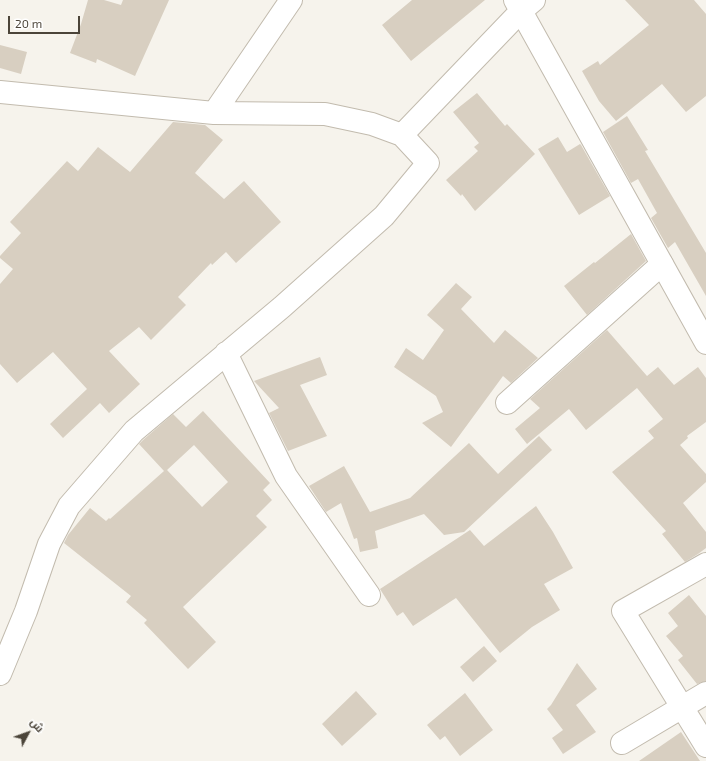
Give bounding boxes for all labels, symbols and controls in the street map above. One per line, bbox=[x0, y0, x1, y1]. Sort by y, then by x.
scale bar bbox=[10, 8, 82, 34]
text: 20 m bbox=[15, 16, 42, 30]
north arrow bbox=[8, 713, 48, 753]
text: ش bbox=[28, 715, 47, 734]

